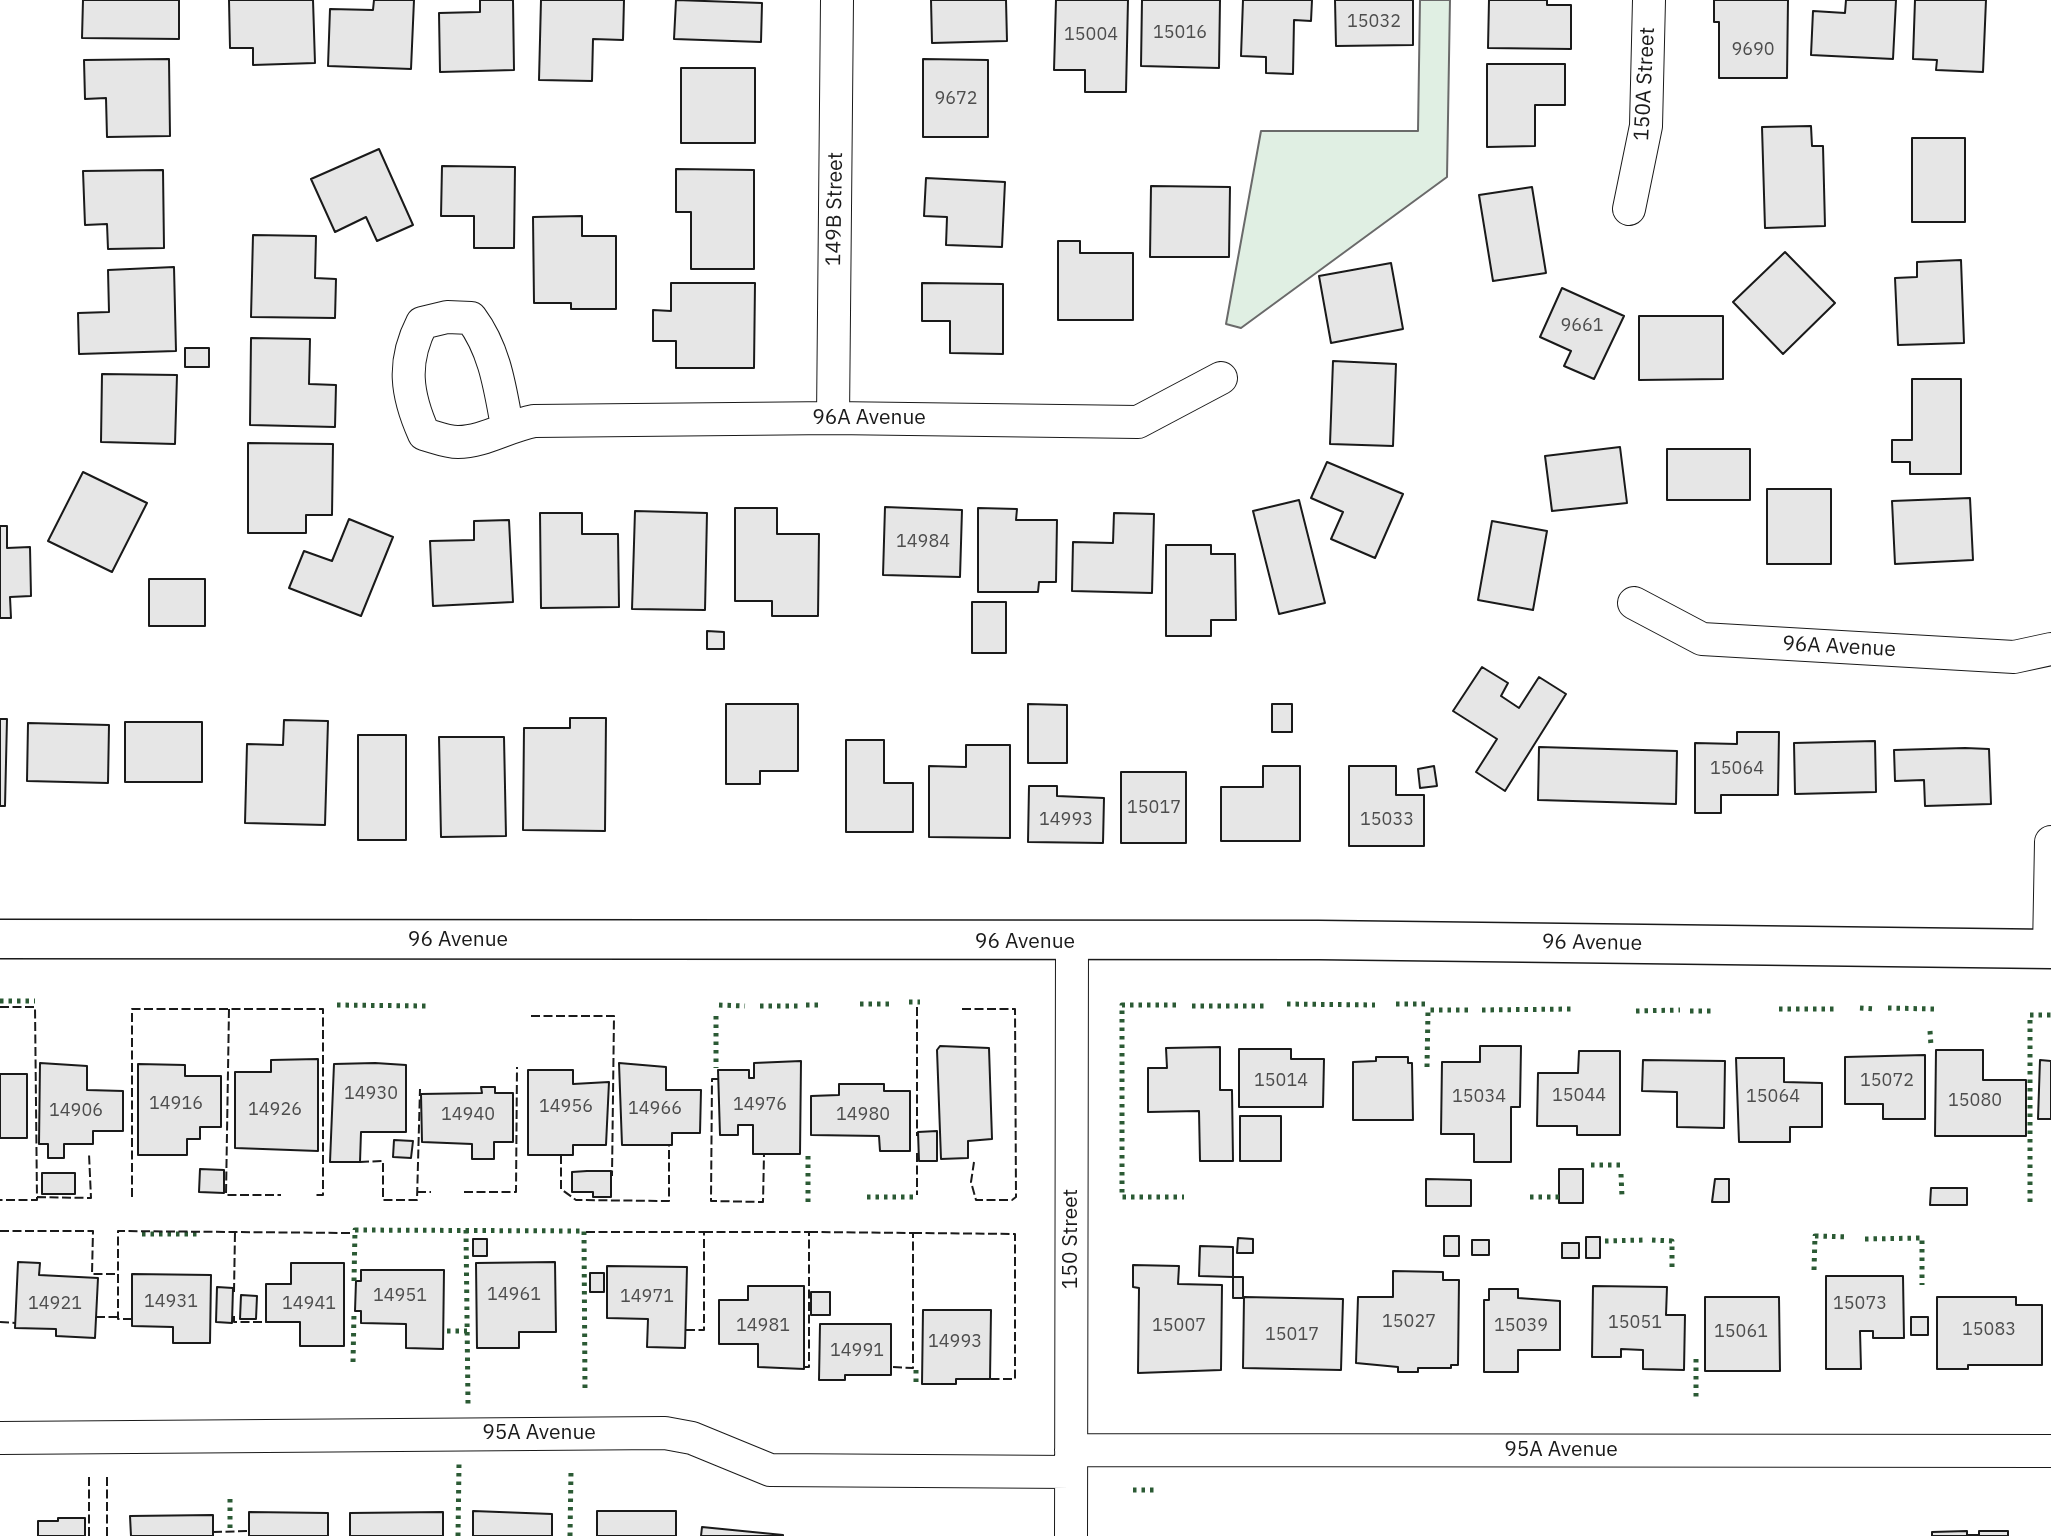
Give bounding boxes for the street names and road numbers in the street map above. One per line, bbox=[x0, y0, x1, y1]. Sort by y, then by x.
street label: 150A Street bbox=[1629, 27, 1661, 141]
street label: 149B Street bbox=[821, 152, 849, 266]
street label: 96A Avenue bbox=[812, 405, 926, 431]
street label: 96A Avenue bbox=[1782, 631, 1896, 663]
street label: 96 Avenue bbox=[408, 927, 508, 953]
street label: 96 Avenue bbox=[975, 929, 1075, 955]
street label: 96 Avenue bbox=[1542, 930, 1642, 956]
street label: 150 Street bbox=[1058, 1189, 1084, 1289]
street label: 95A Avenue bbox=[482, 1420, 596, 1446]
street label: 95A Avenue bbox=[1504, 1437, 1618, 1463]

